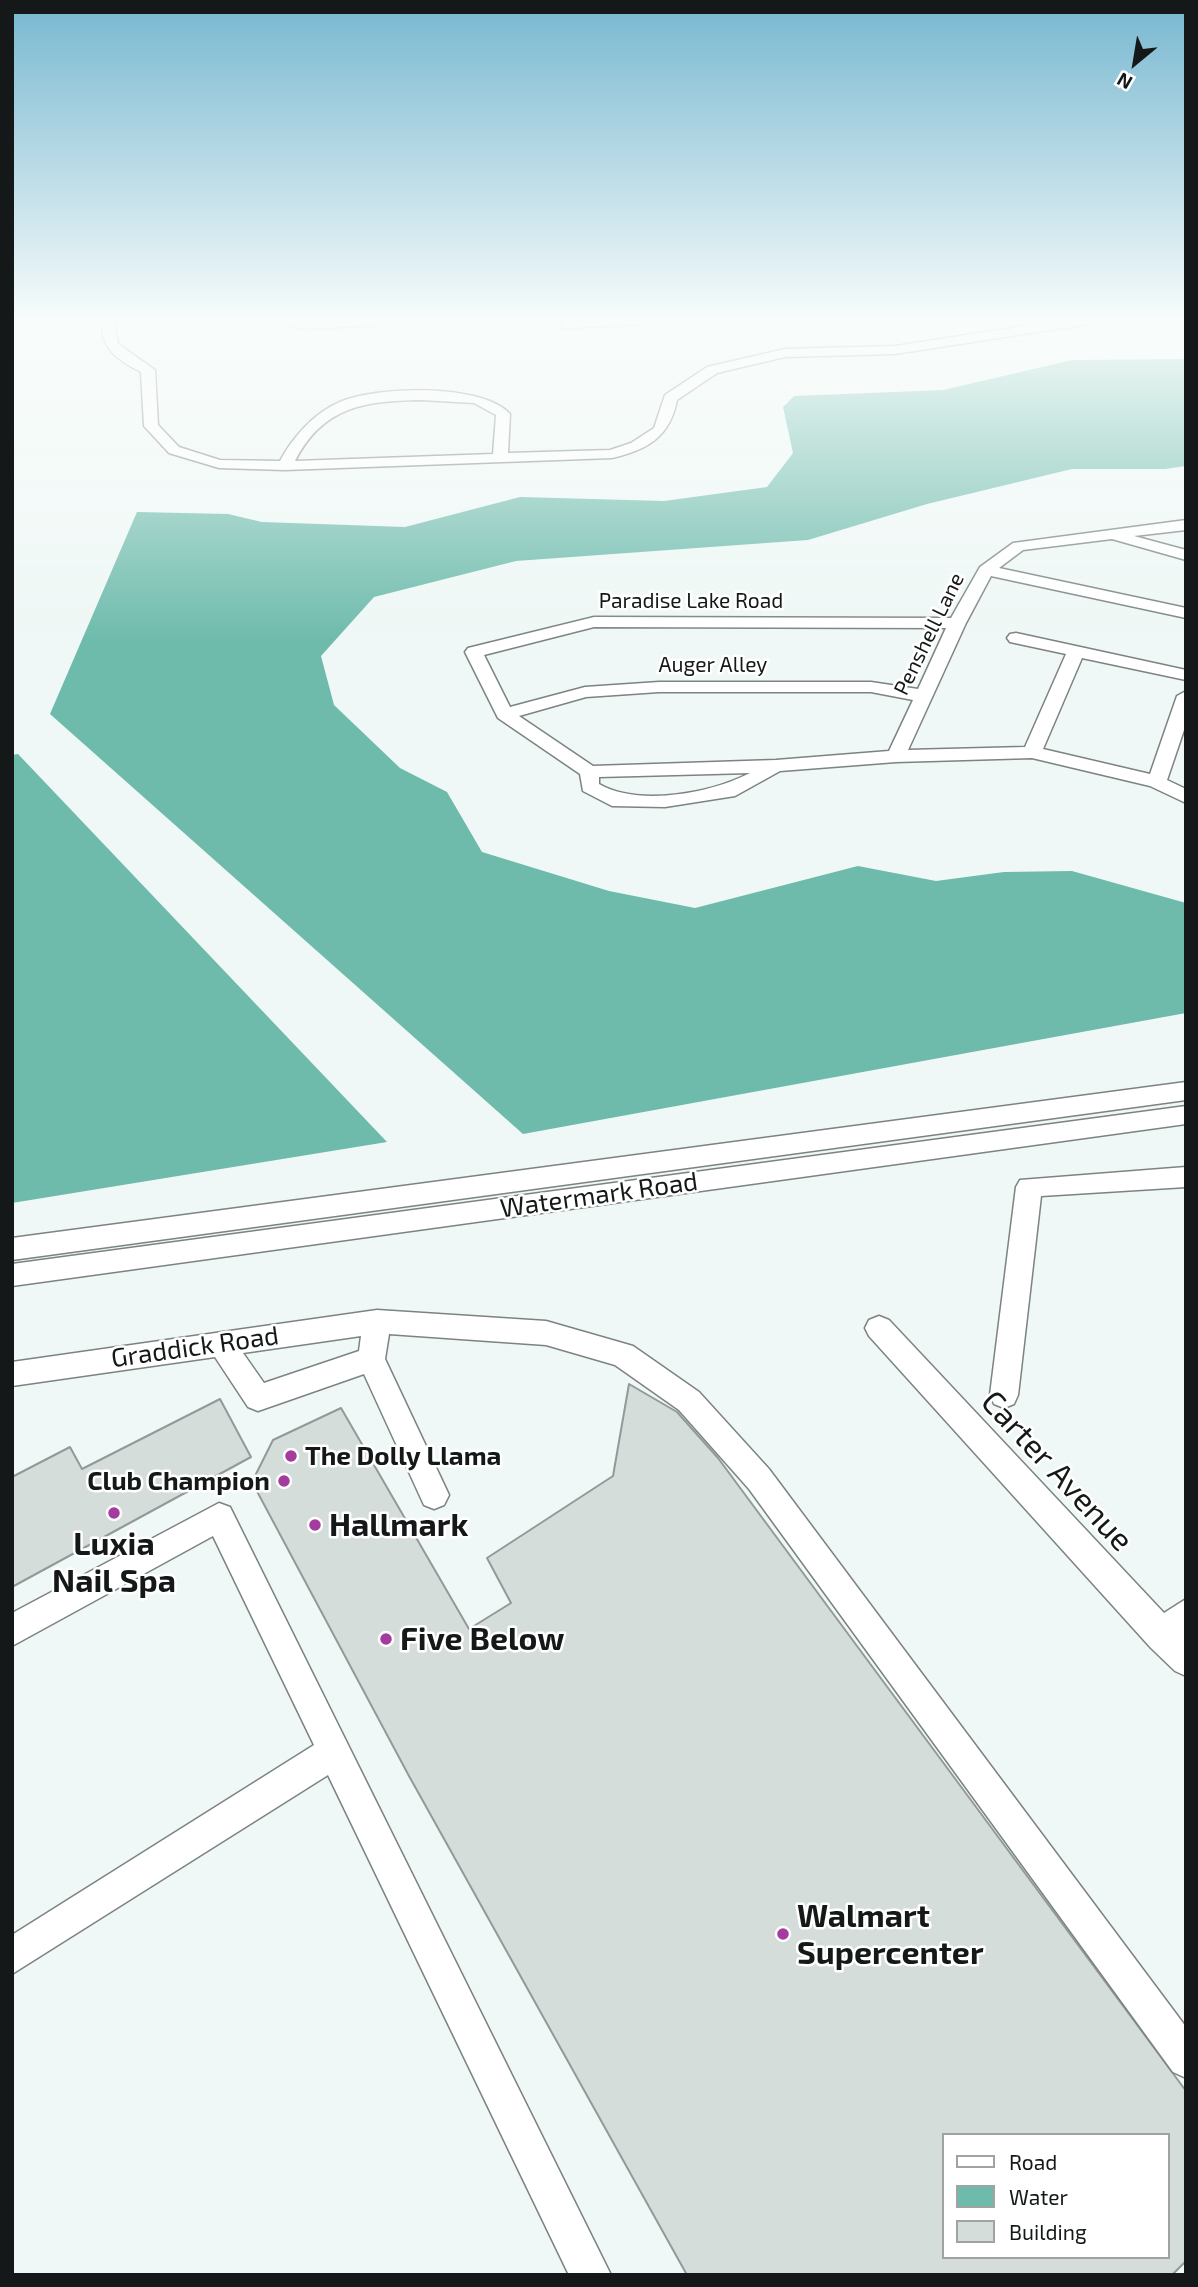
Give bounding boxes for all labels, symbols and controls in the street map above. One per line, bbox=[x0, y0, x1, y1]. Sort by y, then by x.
north arrow bbox=[1100, 28, 1170, 98]
text: N bbox=[1113, 68, 1136, 95]
street label: Penshell Lane bbox=[889, 569, 969, 699]
street label: Paradise Lake Road bbox=[599, 588, 783, 614]
street label: Auger Alley bbox=[659, 652, 767, 678]
street label: Watermark Road bbox=[498, 1166, 700, 1224]
street label: Graddick Road bbox=[109, 1320, 281, 1374]
street label: Carter Avenue bbox=[973, 1383, 1141, 1559]
place label: The Dolly Llama bbox=[305, 1440, 501, 1472]
marker: The Dolly Llama bbox=[283, 1448, 299, 1464]
place label: Club Champion bbox=[87, 1465, 270, 1497]
marker: Club Champion bbox=[276, 1473, 292, 1489]
marker: Luxia Nail Spa bbox=[106, 1505, 122, 1521]
place label: Hallmark bbox=[329, 1506, 468, 1544]
marker: Hallmark bbox=[307, 1517, 323, 1533]
place label: Luxia Nail Spa bbox=[52, 1525, 176, 1600]
place label: Five Below bbox=[400, 1620, 564, 1658]
marker: Five Below bbox=[378, 1631, 394, 1647]
place label: Walmart Supercenter bbox=[797, 1897, 984, 1972]
marker: Walmart Supercenter bbox=[775, 1926, 791, 1942]
legend bbox=[942, 2133, 1170, 2259]
text: Road bbox=[1009, 2149, 1057, 2174]
text: Water bbox=[1009, 2184, 1068, 2209]
text: Building bbox=[1009, 2219, 1087, 2244]

